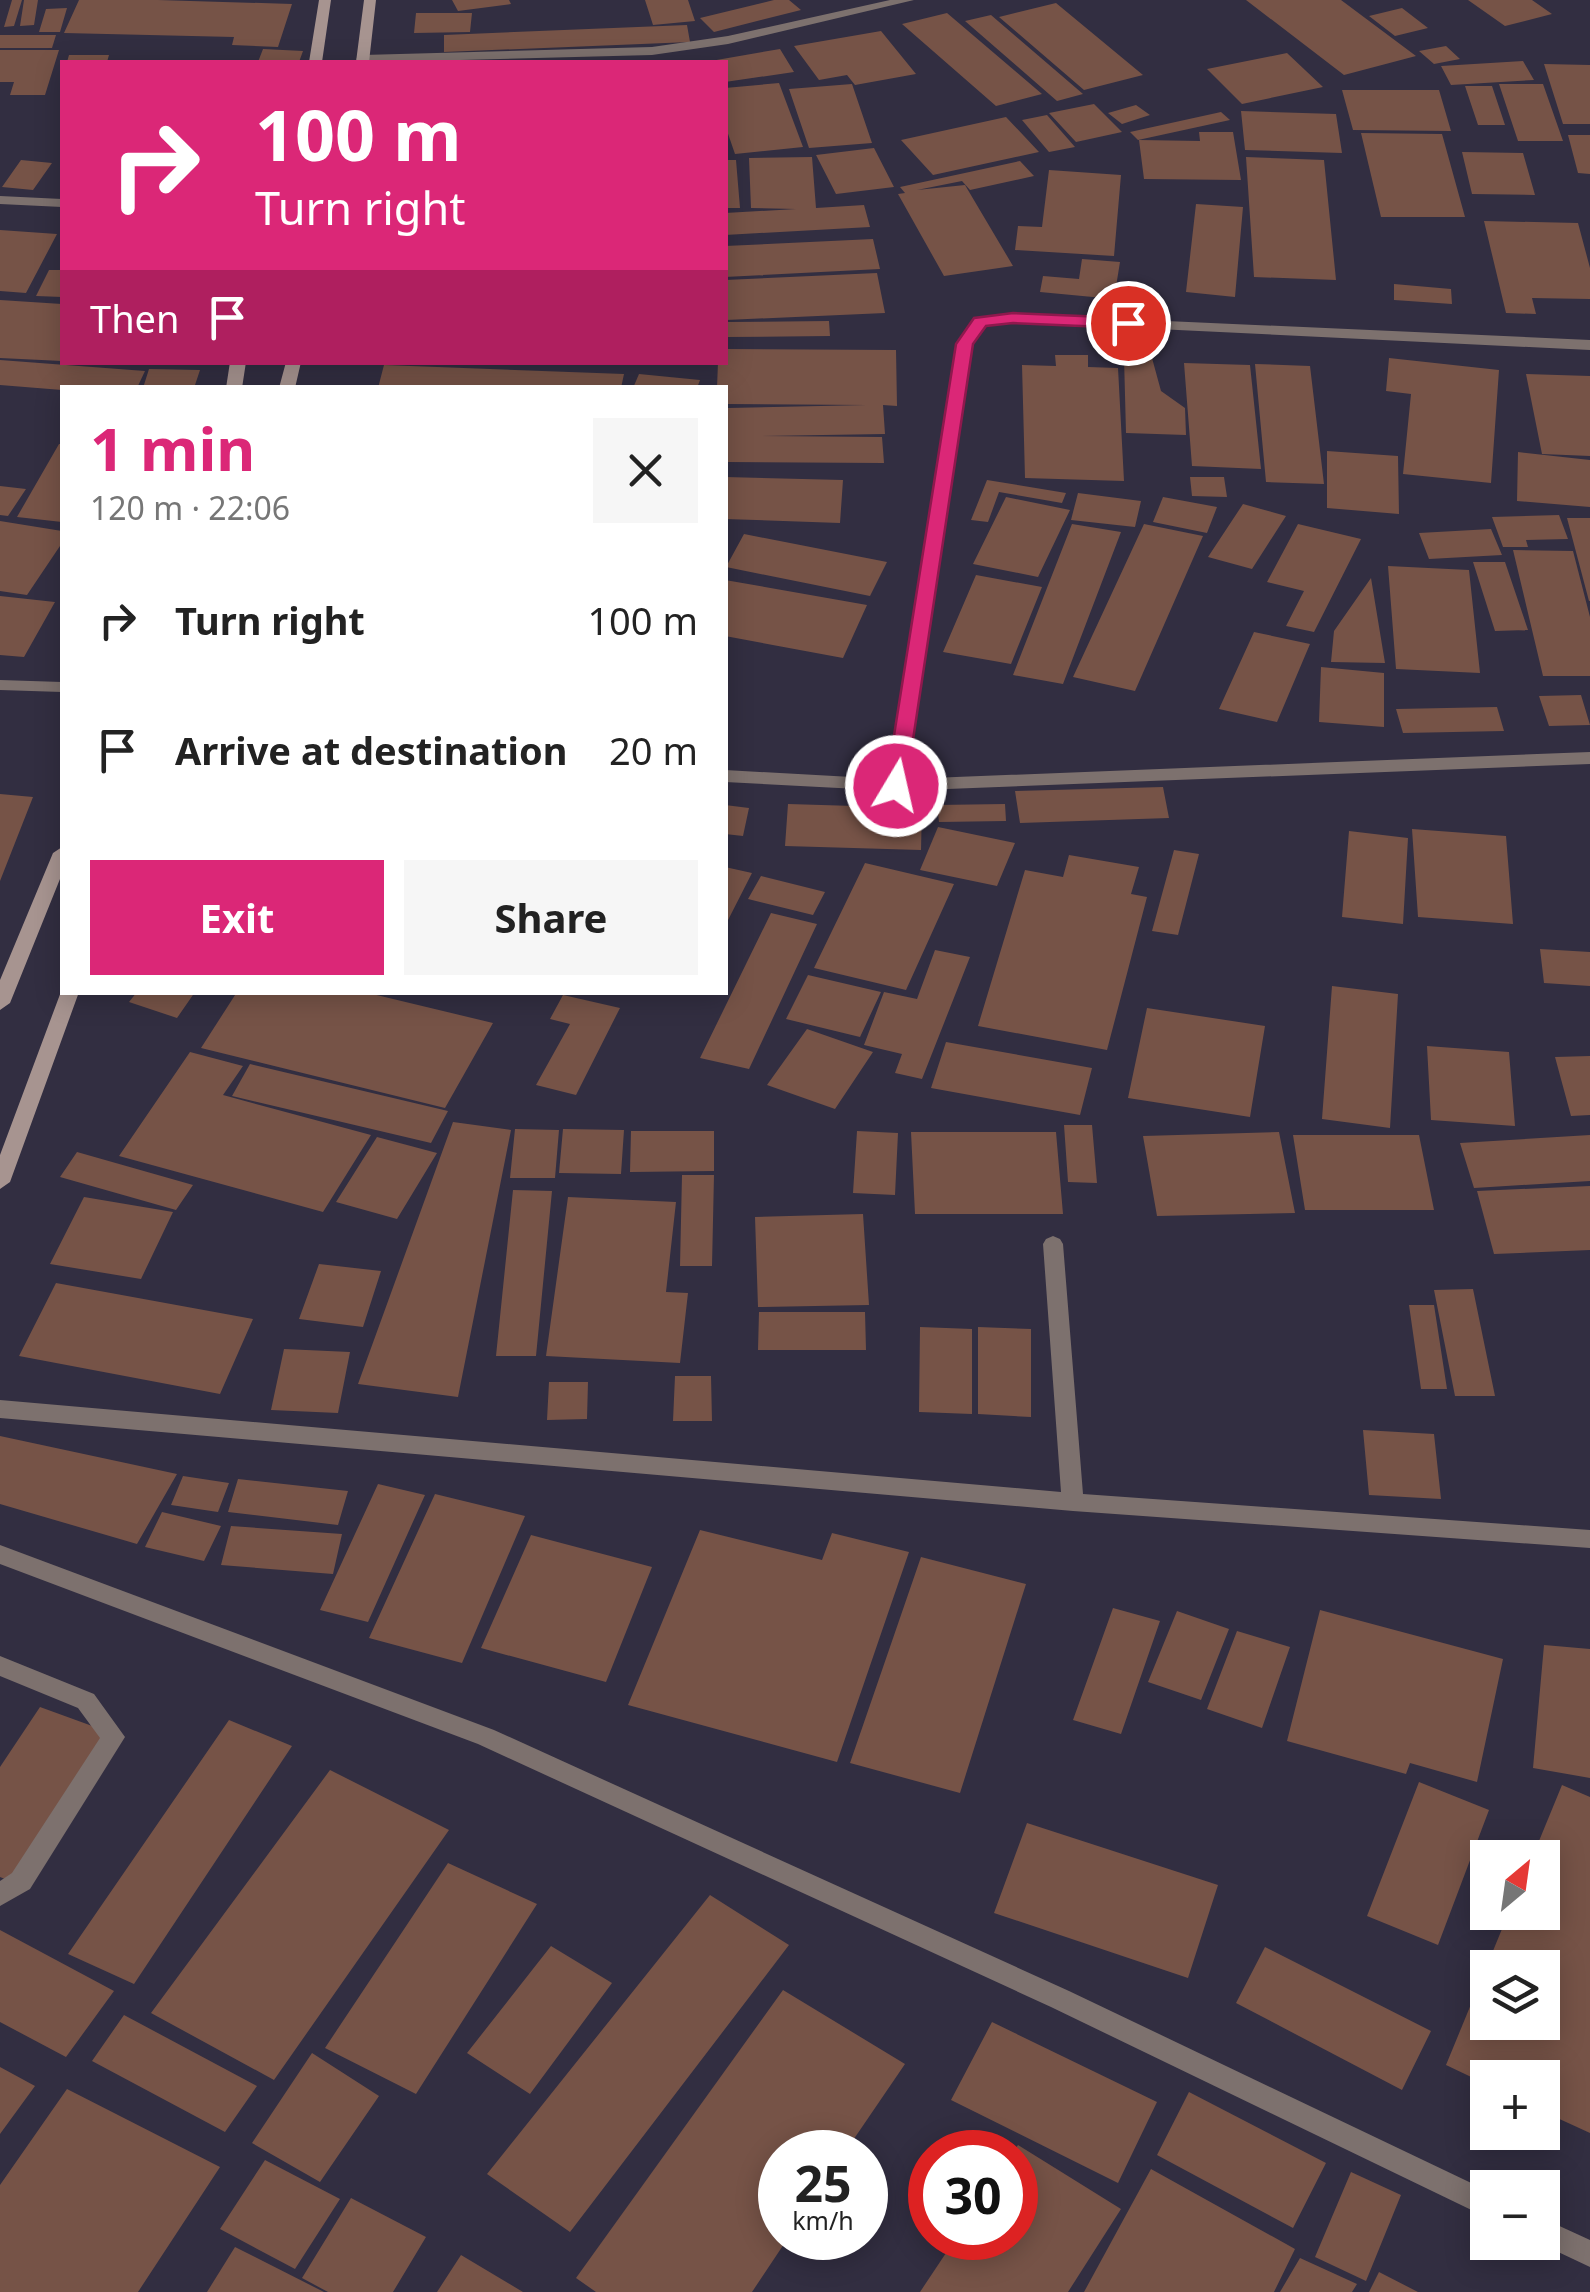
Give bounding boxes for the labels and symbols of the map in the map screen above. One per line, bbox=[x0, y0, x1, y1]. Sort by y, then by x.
pin bbox=[1086, 281, 1171, 366]
position arrow bbox=[844, 734, 948, 838]
north arrow bbox=[1470, 1840, 1560, 1930]
speed limit sign: 30 bbox=[908, 2130, 1038, 2260]

